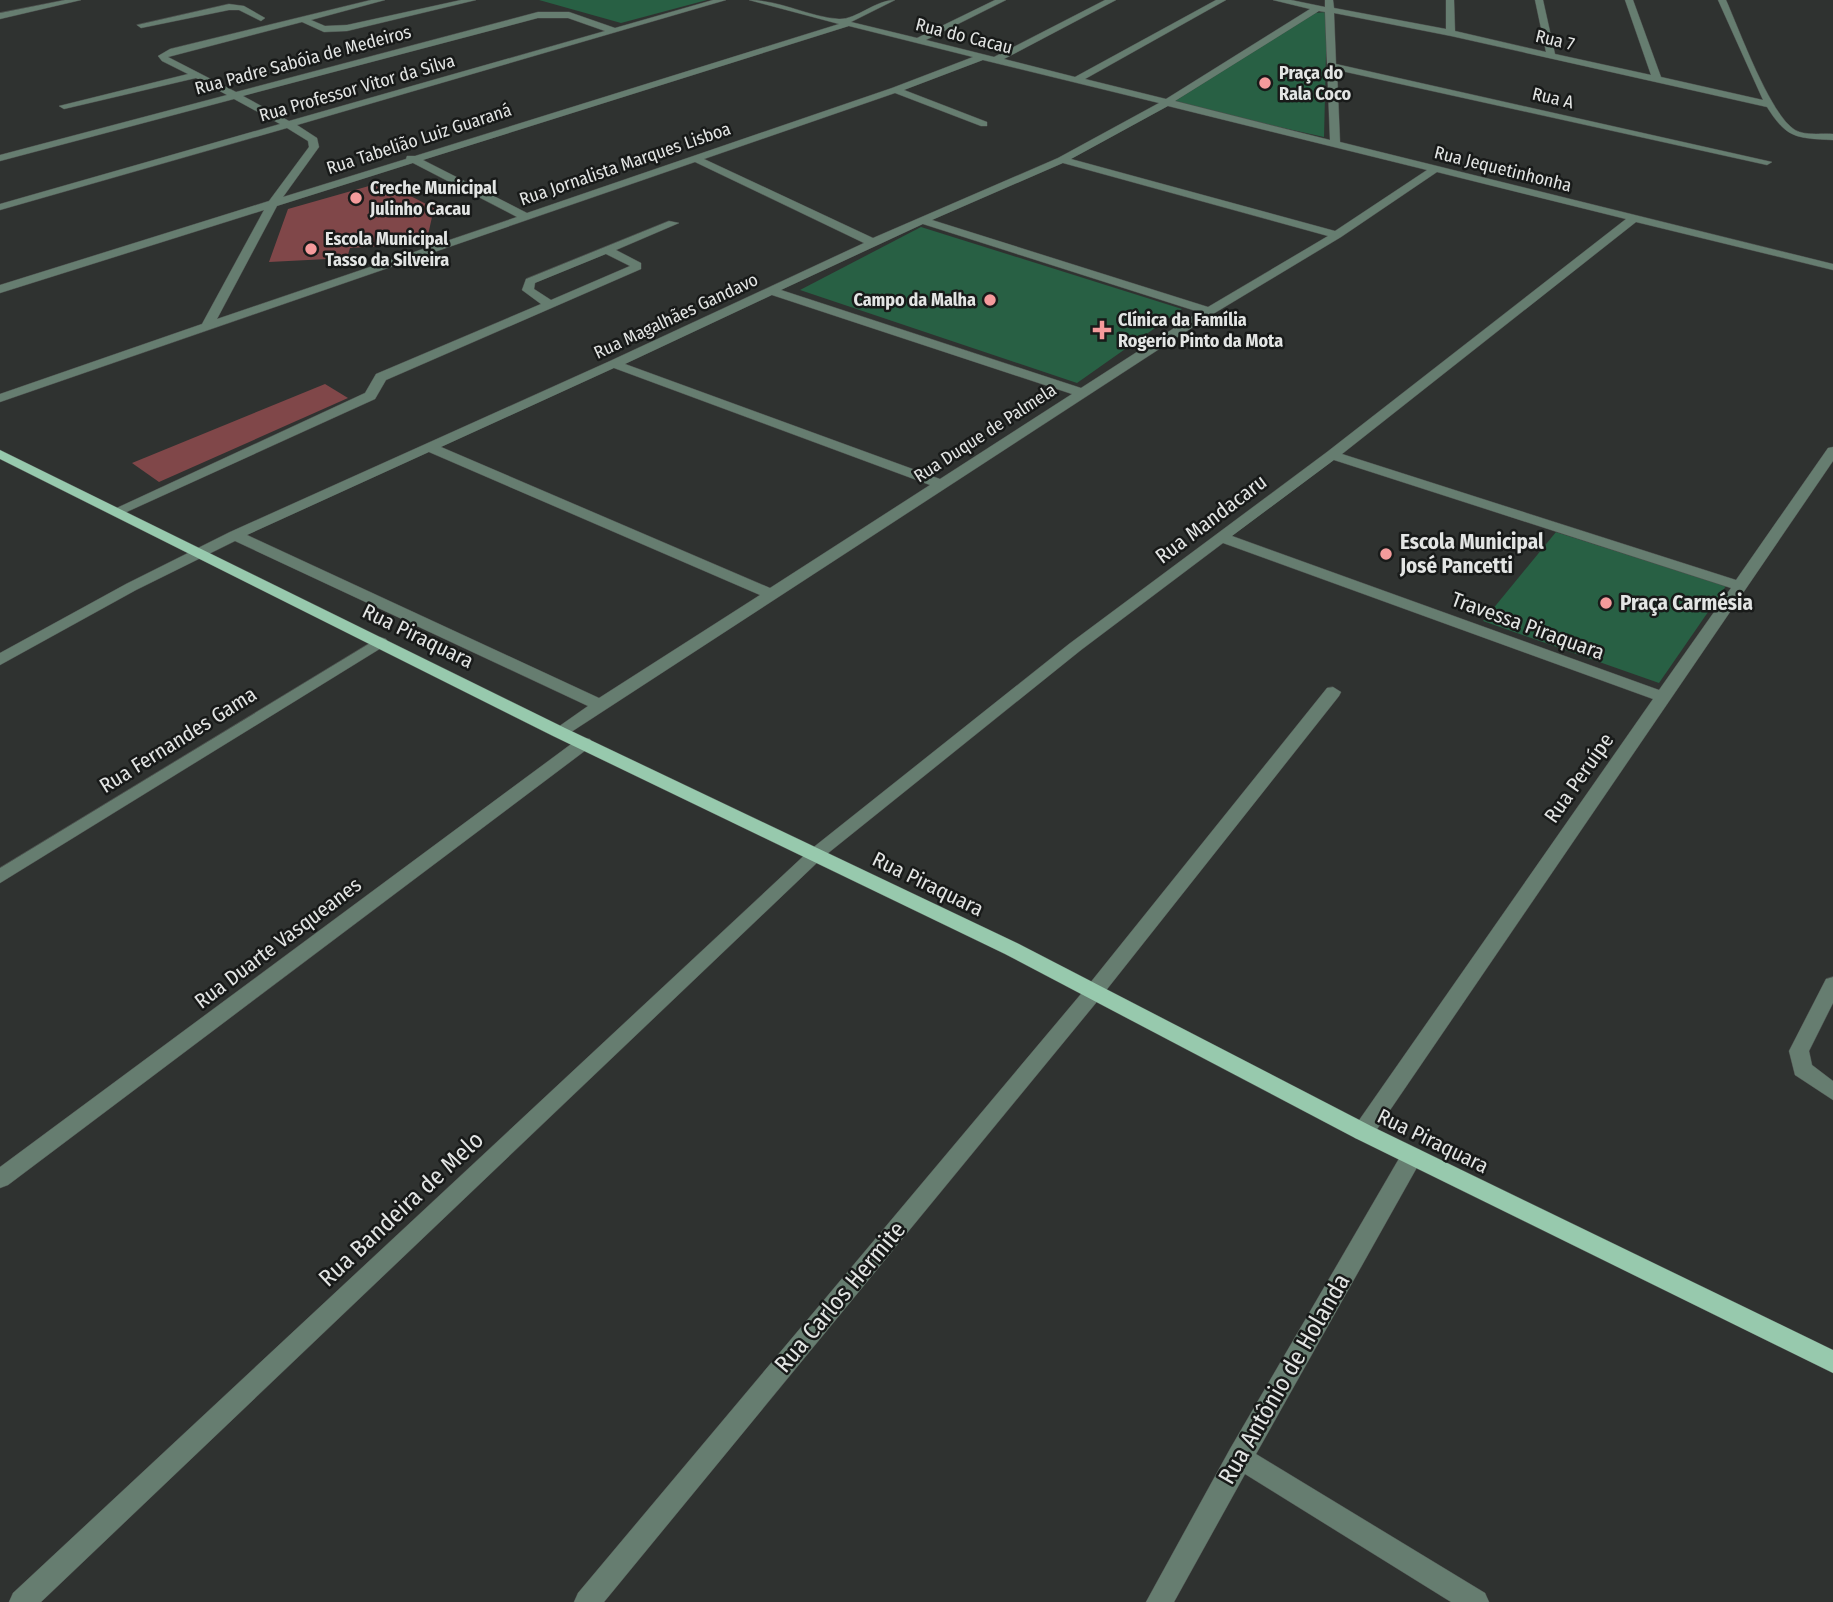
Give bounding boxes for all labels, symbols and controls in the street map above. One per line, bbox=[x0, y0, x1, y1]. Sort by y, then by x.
street label: Rua do Cacau bbox=[913, 13, 1015, 59]
street label: Rua Padre Sabóia de Medeiros bbox=[192, 20, 414, 99]
street label: Rua 7 bbox=[1533, 25, 1577, 55]
street label: Rua Professor Vitor da Silva bbox=[257, 49, 458, 126]
place label: Praça do Rala Coco bbox=[1279, 62, 1351, 105]
marker: Praça do Rala Coco bbox=[1257, 75, 1273, 91]
street label: Rua A bbox=[1530, 83, 1576, 114]
street label: Rua Tabelião Luiz Guaraná bbox=[324, 99, 514, 179]
street label: Rua Jornalista Marques Lisboa bbox=[516, 117, 734, 211]
street label: Rua Jequetinhonha bbox=[1432, 141, 1574, 197]
place label: Creche Municipal Julinho Cacau bbox=[369, 177, 497, 220]
marker: Creche Municipal Julinho Cacau bbox=[348, 190, 364, 206]
place label: Escola Municipal Tasso da Silveira bbox=[325, 228, 449, 271]
marker: Escola Municipal Tasso da Silveira bbox=[303, 241, 319, 257]
street label: Rua Magalhães Gandavo bbox=[590, 268, 762, 364]
place label: Campo da Malha bbox=[853, 289, 976, 311]
marker: Campo da Malha bbox=[982, 292, 998, 308]
place label: Clínica da Família Rogerio Pinto da Mota bbox=[1118, 309, 1283, 352]
marker: Clínica da Família Rogerio Pinto da Mota bbox=[1092, 320, 1112, 340]
street label: Rua Duque de Palmela bbox=[910, 379, 1060, 487]
street label: Rua Mandacaru bbox=[1150, 469, 1272, 569]
place label: Escola Municipal José Pancetti bbox=[1399, 529, 1544, 579]
marker: Escola Municipal José Pancetti bbox=[1378, 546, 1394, 562]
street label: Travessa Piraquara bbox=[1448, 586, 1608, 666]
place label: Praça Carmésia bbox=[1620, 590, 1753, 616]
marker: Praça Carmésia bbox=[1598, 595, 1614, 611]
street label: Rua Piraquara bbox=[358, 598, 478, 674]
street label: Rua Fernandes Gama bbox=[95, 681, 261, 799]
street label: Rua Peruípe bbox=[1539, 728, 1619, 828]
street label: Rua Piraquara bbox=[868, 846, 988, 922]
street label: Rua Duarte Vasqueanes bbox=[189, 872, 367, 1014]
street label: Rua Piraquara bbox=[1373, 1103, 1493, 1179]
street label: Rua Bandeira de Melo bbox=[313, 1126, 489, 1292]
street label: Rua Carlos Hermite bbox=[769, 1216, 911, 1378]
street label: Rua Antônio de Holanda bbox=[1212, 1269, 1356, 1489]

